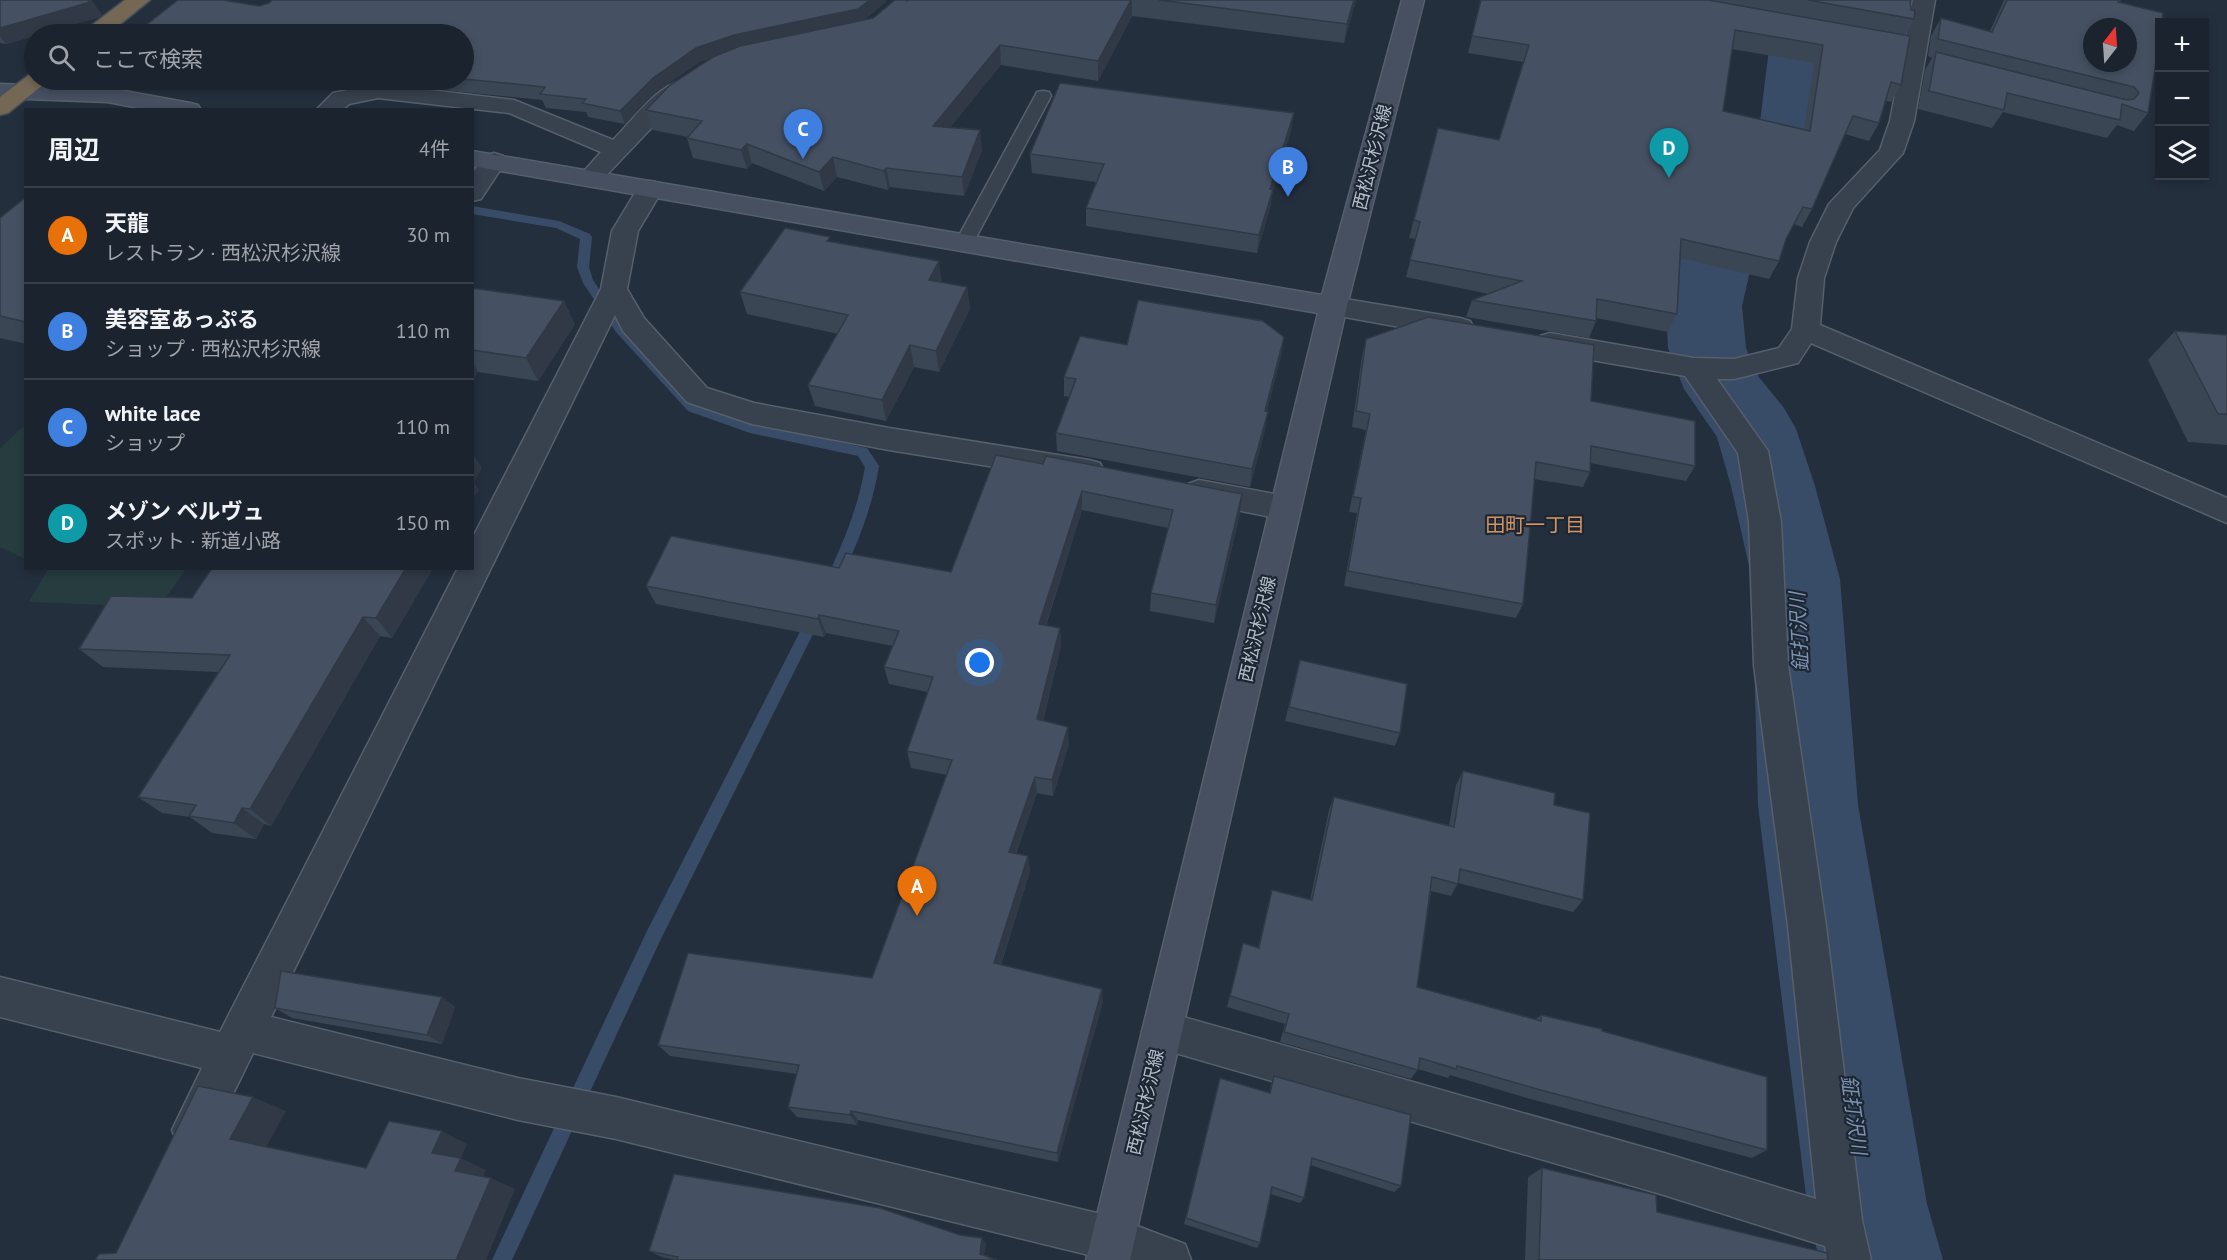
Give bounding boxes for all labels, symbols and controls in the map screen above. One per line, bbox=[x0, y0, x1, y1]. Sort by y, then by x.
north arrow bbox=[2083, 18, 2137, 72]
map controls bbox=[2155, 18, 2209, 180]
button: + bbox=[2155, 18, 2209, 72]
search box bbox=[24, 24, 474, 90]
icon: search bbox=[45, 41, 78, 74]
text: ここで検索 bbox=[93, 45, 203, 73]
button: − bbox=[2155, 72, 2209, 126]
street label: 西松沢杉沢線 bbox=[1348, 102, 1396, 212]
pin: C bbox=[784, 110, 822, 159]
button: layers bbox=[2155, 126, 2209, 180]
pin: D bbox=[1650, 128, 1688, 178]
text: 周辺 bbox=[48, 133, 100, 166]
text: 4件 bbox=[419, 136, 450, 162]
pin: B bbox=[1268, 148, 1308, 197]
text: 天龍 bbox=[105, 209, 149, 237]
text: A bbox=[61, 222, 74, 248]
text: 30 m bbox=[407, 222, 450, 248]
text: レストラン · 西松沢杉沢線 bbox=[105, 240, 341, 266]
text: 美容室あっぷる bbox=[105, 305, 259, 333]
text: B bbox=[62, 318, 73, 344]
text: 110 m bbox=[396, 318, 450, 344]
text: ショップ · 西松沢杉沢線 bbox=[105, 336, 321, 362]
text: white lace bbox=[105, 399, 201, 427]
text: C bbox=[62, 414, 73, 440]
text: 110 m bbox=[396, 414, 450, 440]
text: ショップ bbox=[105, 430, 185, 456]
text: メゾン ベルヴュ bbox=[105, 497, 265, 525]
text: D bbox=[61, 510, 74, 536]
text: 150 m bbox=[396, 510, 450, 536]
district label: 田町一丁目 bbox=[1485, 512, 1585, 538]
text: スポット · 新道小路 bbox=[105, 528, 281, 554]
street label: 西松沢杉沢線 bbox=[1234, 574, 1280, 684]
water label: 鉦打沢川 bbox=[1784, 589, 1814, 673]
your location bbox=[965, 648, 994, 677]
pin: A bbox=[898, 866, 936, 916]
street label: 西松沢杉沢線 bbox=[1122, 1047, 1168, 1157]
water label: 鉦打沢川 bbox=[1836, 1074, 1873, 1158]

